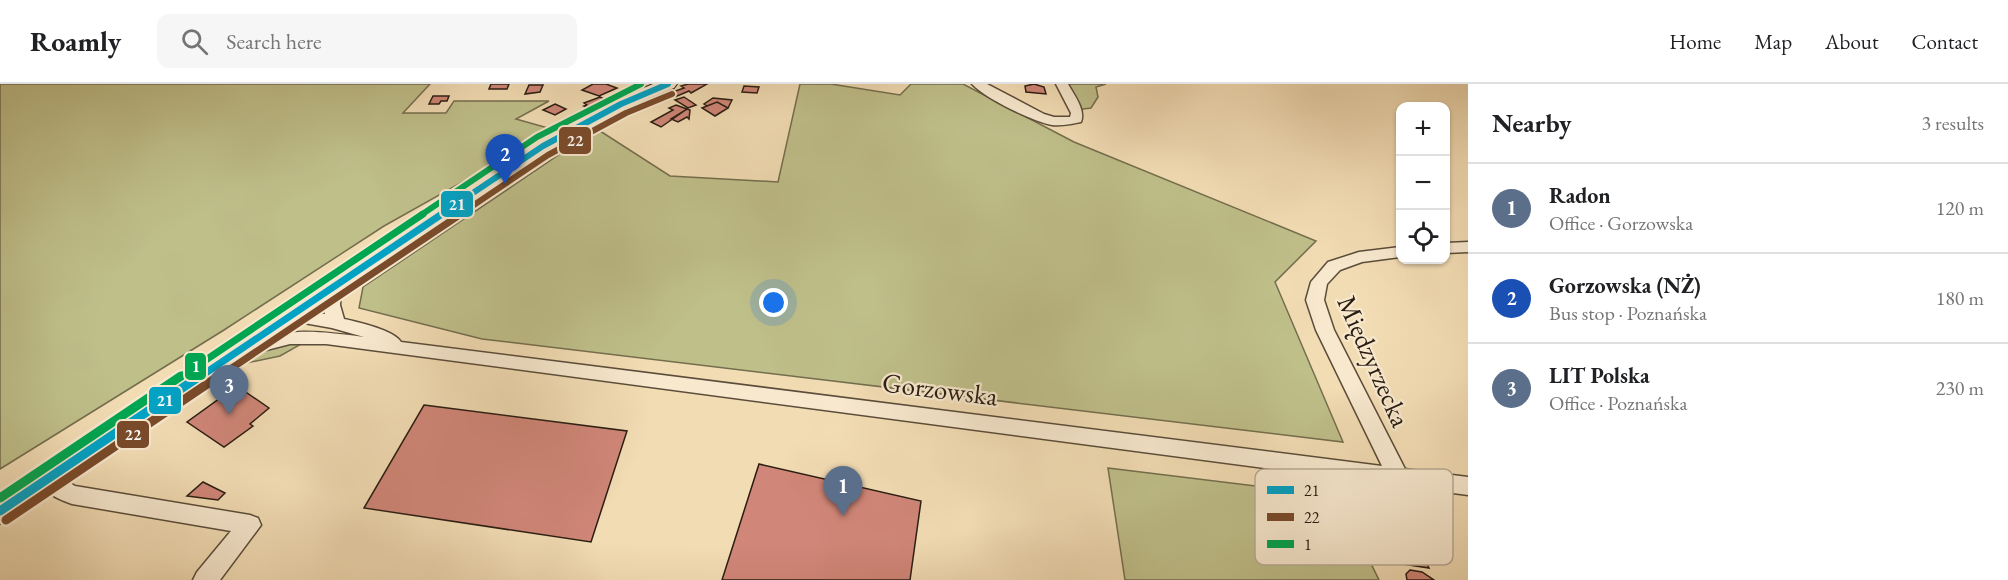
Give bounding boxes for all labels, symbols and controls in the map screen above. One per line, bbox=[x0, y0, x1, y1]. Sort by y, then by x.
search box bbox=[157, 14, 577, 68]
text: Roamly bbox=[30, 23, 121, 59]
icon: search bbox=[178, 25, 211, 58]
text: Search here bbox=[226, 27, 322, 56]
text: Home bbox=[1669, 28, 1721, 55]
text: Map bbox=[1754, 28, 1792, 55]
text: About bbox=[1825, 28, 1878, 55]
text: Contact bbox=[1911, 28, 1978, 55]
map controls bbox=[1396, 102, 1450, 264]
button: + bbox=[1396, 102, 1450, 156]
text: Nearby bbox=[1492, 106, 1572, 140]
text: 3 results bbox=[1921, 110, 1984, 136]
line badge: 22 bbox=[558, 126, 592, 155]
text: 22 bbox=[567, 130, 584, 151]
pin: 2 bbox=[486, 135, 524, 184]
button: − bbox=[1396, 156, 1450, 210]
text: Radon bbox=[1549, 181, 1611, 210]
line badge: 21 bbox=[440, 190, 474, 218]
text: 21 bbox=[449, 194, 465, 215]
text: 1 bbox=[1506, 195, 1517, 221]
text: 120 m bbox=[1936, 195, 1984, 221]
button: locate bbox=[1396, 210, 1450, 264]
text: Office · Gorzowska bbox=[1549, 210, 1693, 236]
text: Gorzowska (NŻ) bbox=[1549, 271, 1701, 300]
text: 2 bbox=[1506, 285, 1517, 311]
text: 180 m bbox=[1936, 285, 1984, 311]
your location bbox=[759, 288, 788, 317]
street label: Międzyrzecka bbox=[1329, 290, 1419, 433]
text: Bus stop · Poznańska bbox=[1549, 300, 1707, 326]
line badge: 1 bbox=[184, 352, 207, 381]
text: 1 bbox=[192, 356, 200, 377]
text: LIT Polska bbox=[1549, 361, 1650, 390]
street label: Gorzowska bbox=[880, 365, 1000, 413]
pin: 3 bbox=[210, 366, 248, 415]
text: 3 bbox=[1506, 375, 1517, 401]
text: 230 m bbox=[1936, 375, 1984, 401]
line badge: 21 bbox=[148, 386, 182, 415]
text: 21 bbox=[157, 390, 173, 411]
text: Office · Poznańska bbox=[1549, 390, 1687, 416]
line badge: 22 bbox=[116, 420, 150, 449]
text: 22 bbox=[125, 424, 142, 445]
pin: 1 bbox=[824, 466, 862, 516]
legend bbox=[1255, 469, 1453, 565]
text: 21 bbox=[1304, 480, 1319, 501]
text: 22 bbox=[1304, 507, 1320, 528]
text: 1 bbox=[1304, 534, 1312, 555]

